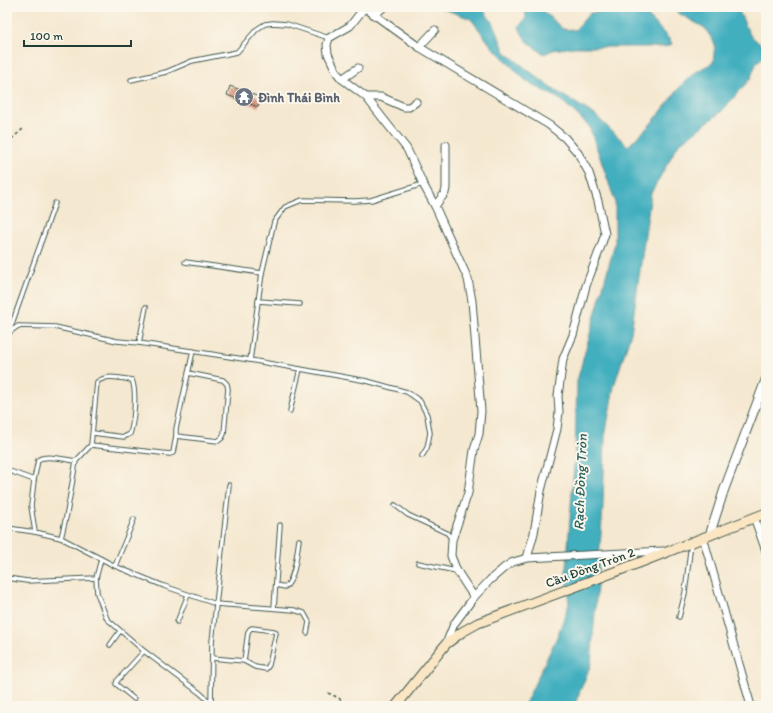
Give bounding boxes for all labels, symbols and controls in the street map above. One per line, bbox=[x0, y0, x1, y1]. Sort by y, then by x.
scale bar bbox=[24, 22, 131, 48]
text: 100 m bbox=[30, 29, 63, 43]
temple icon: Đình Thái Bình bbox=[233, 86, 255, 108]
place label: Đình Thái Bình bbox=[258, 90, 340, 105]
water label: Rạch Đồng Tròn bbox=[570, 434, 591, 530]
street label: Cầu Đồng Tròn 2 bbox=[544, 544, 637, 591]

